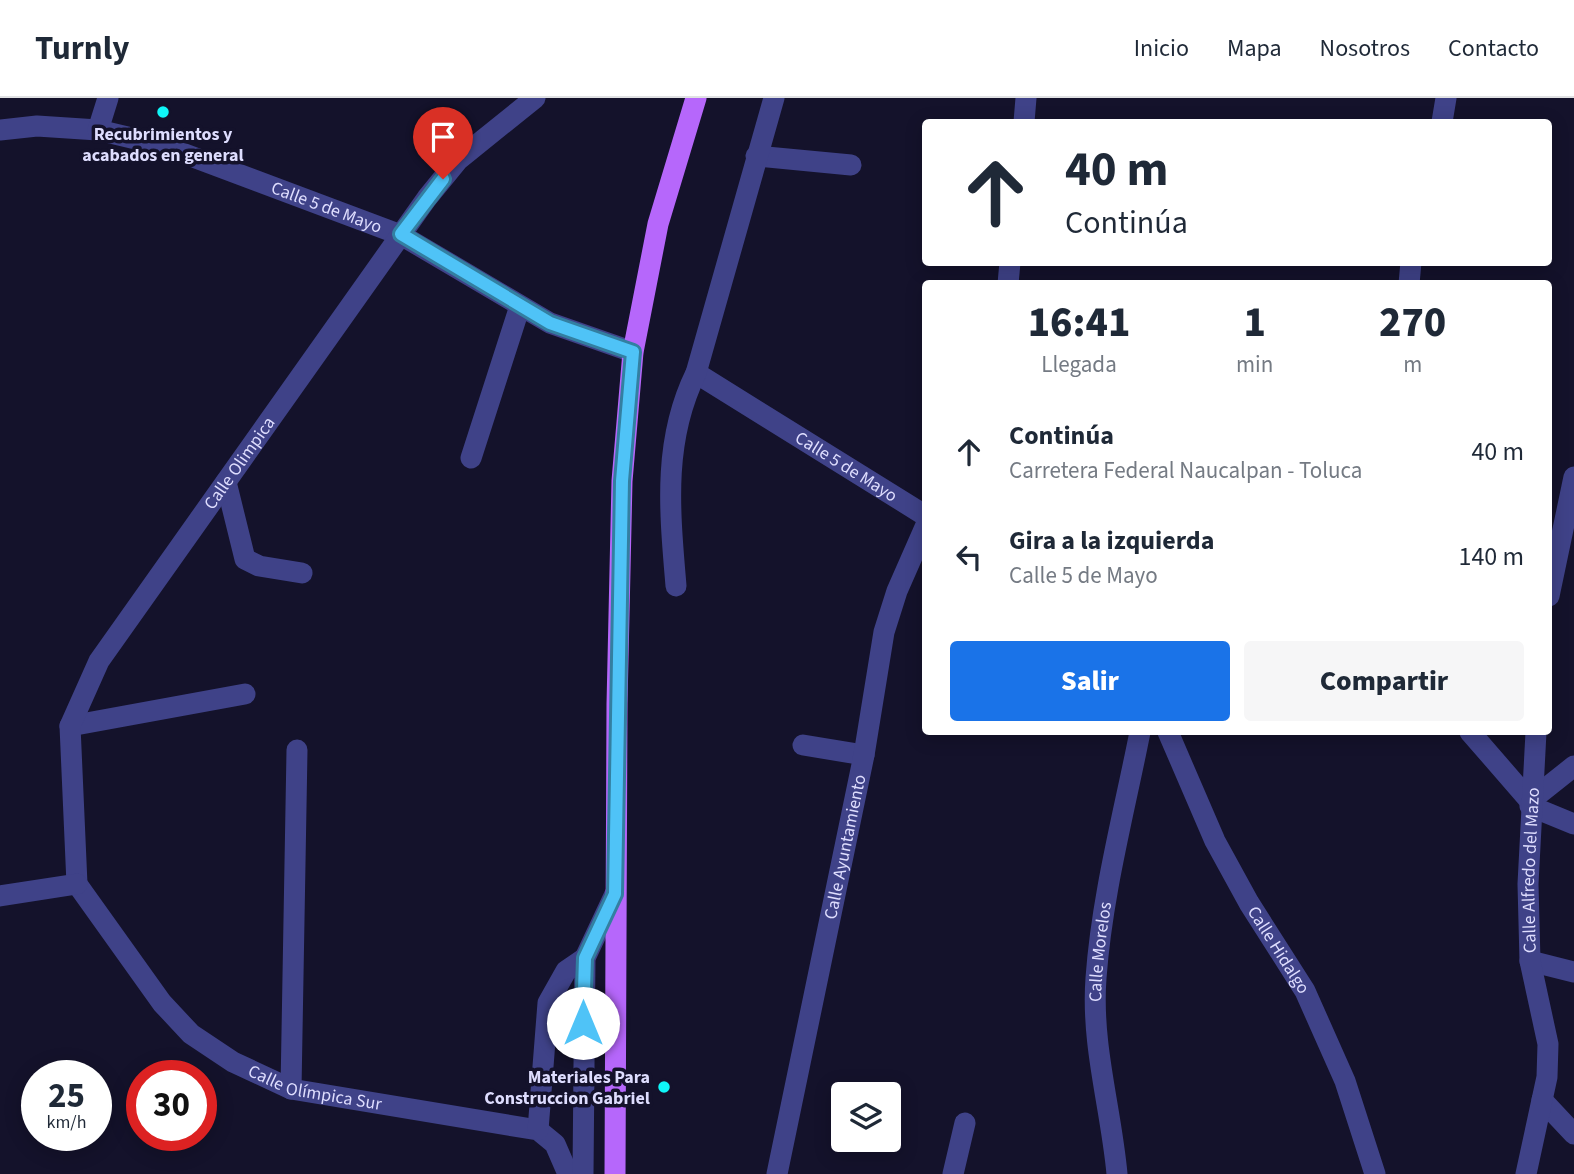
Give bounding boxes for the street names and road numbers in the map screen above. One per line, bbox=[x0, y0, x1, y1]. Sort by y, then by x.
street label: Calle 5 de Mayo bbox=[268, 175, 385, 240]
street label: Calle Olimpica bbox=[198, 412, 281, 515]
street label: Calle 5 de Mayo bbox=[790, 426, 902, 508]
street label: Calle Ayuntamiento bbox=[818, 772, 873, 922]
street label: Calle Alfredo del Mazo bbox=[1516, 787, 1546, 953]
street label: Calle Morelos bbox=[1083, 900, 1118, 1002]
street label: Calle Hidalgo bbox=[1241, 901, 1316, 999]
street label: Calle Olímpica Sur bbox=[244, 1059, 384, 1117]

